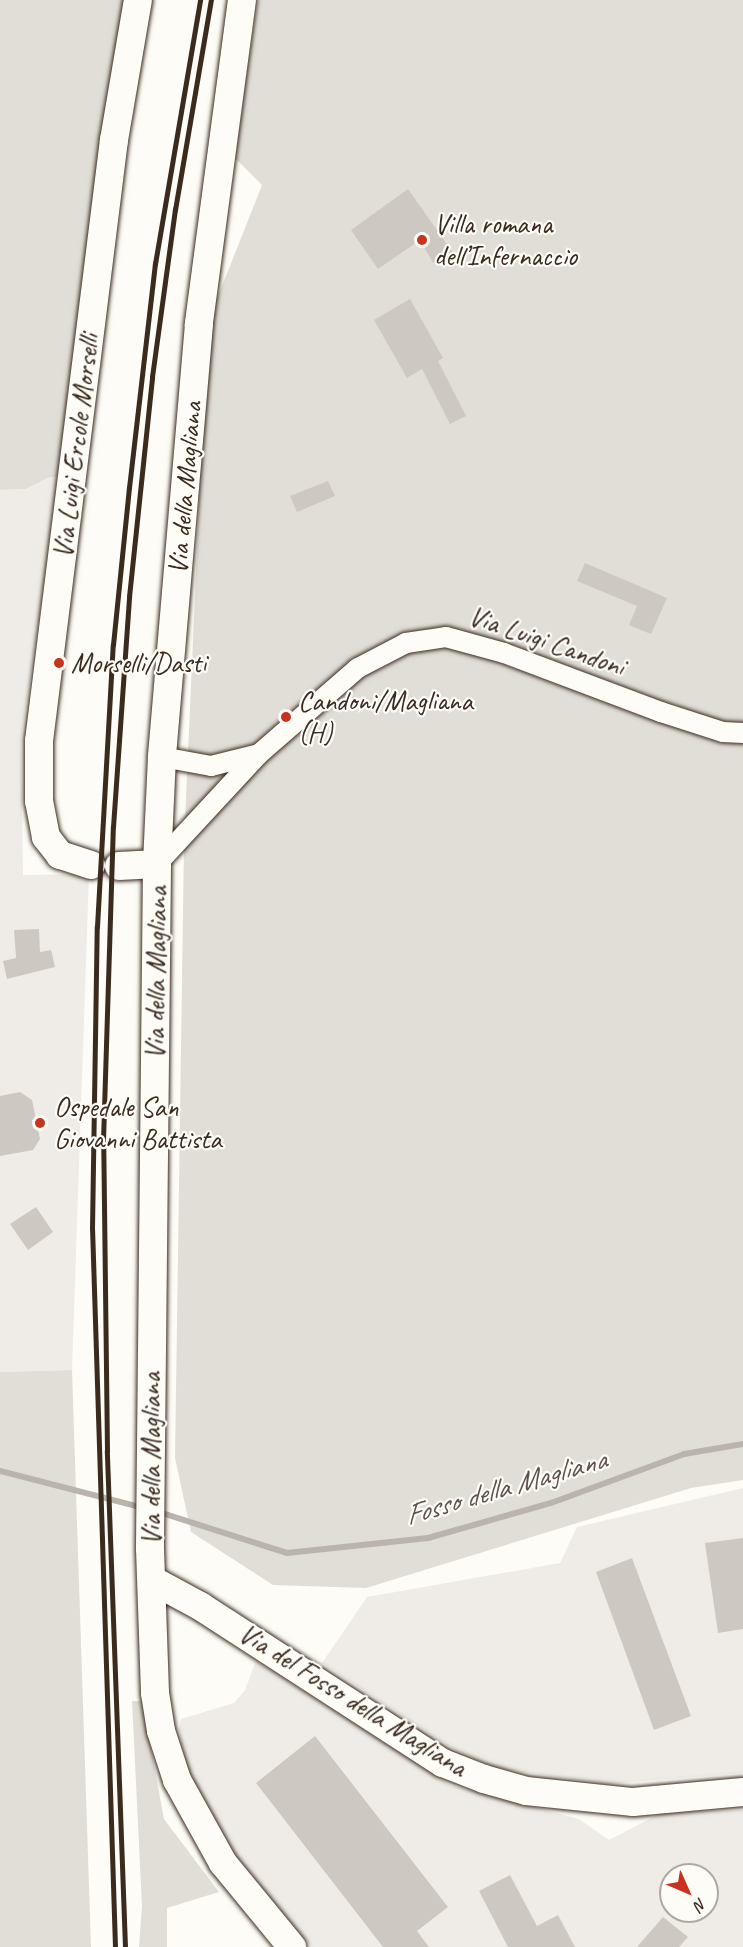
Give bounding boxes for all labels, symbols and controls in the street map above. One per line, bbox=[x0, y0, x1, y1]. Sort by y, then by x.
place label: Villa romana dell’Infernaccio bbox=[434, 207, 577, 273]
marker: Villa romana dell’Infernaccio bbox=[415, 233, 429, 247]
street label: Via Luigi Ercole Morselli bbox=[46, 333, 106, 559]
street label: Via della Magliana bbox=[161, 400, 209, 576]
street label: Via Luigi Candoni bbox=[465, 599, 629, 683]
place label: Morselli/Dasti bbox=[71, 646, 206, 680]
marker: Morselli/Dasti bbox=[52, 656, 66, 670]
place label: Candoni/Magliana (H) bbox=[298, 684, 473, 750]
marker: Candoni/Magliana (H) bbox=[279, 710, 293, 724]
street label: Via della Magliana bbox=[138, 886, 174, 1060]
place label: Ospedale San Giovanni Battista bbox=[54, 1090, 222, 1156]
marker: Ospedale San Giovanni Battista bbox=[31, 1114, 49, 1132]
street label: Via della Magliana bbox=[134, 1372, 168, 1546]
water label: Fosso della Magliana bbox=[400, 1441, 610, 1533]
street label: Via del Fosso della Magliana bbox=[233, 1616, 473, 1784]
north arrow bbox=[659, 1863, 719, 1923]
text: N bbox=[690, 1894, 711, 1915]

